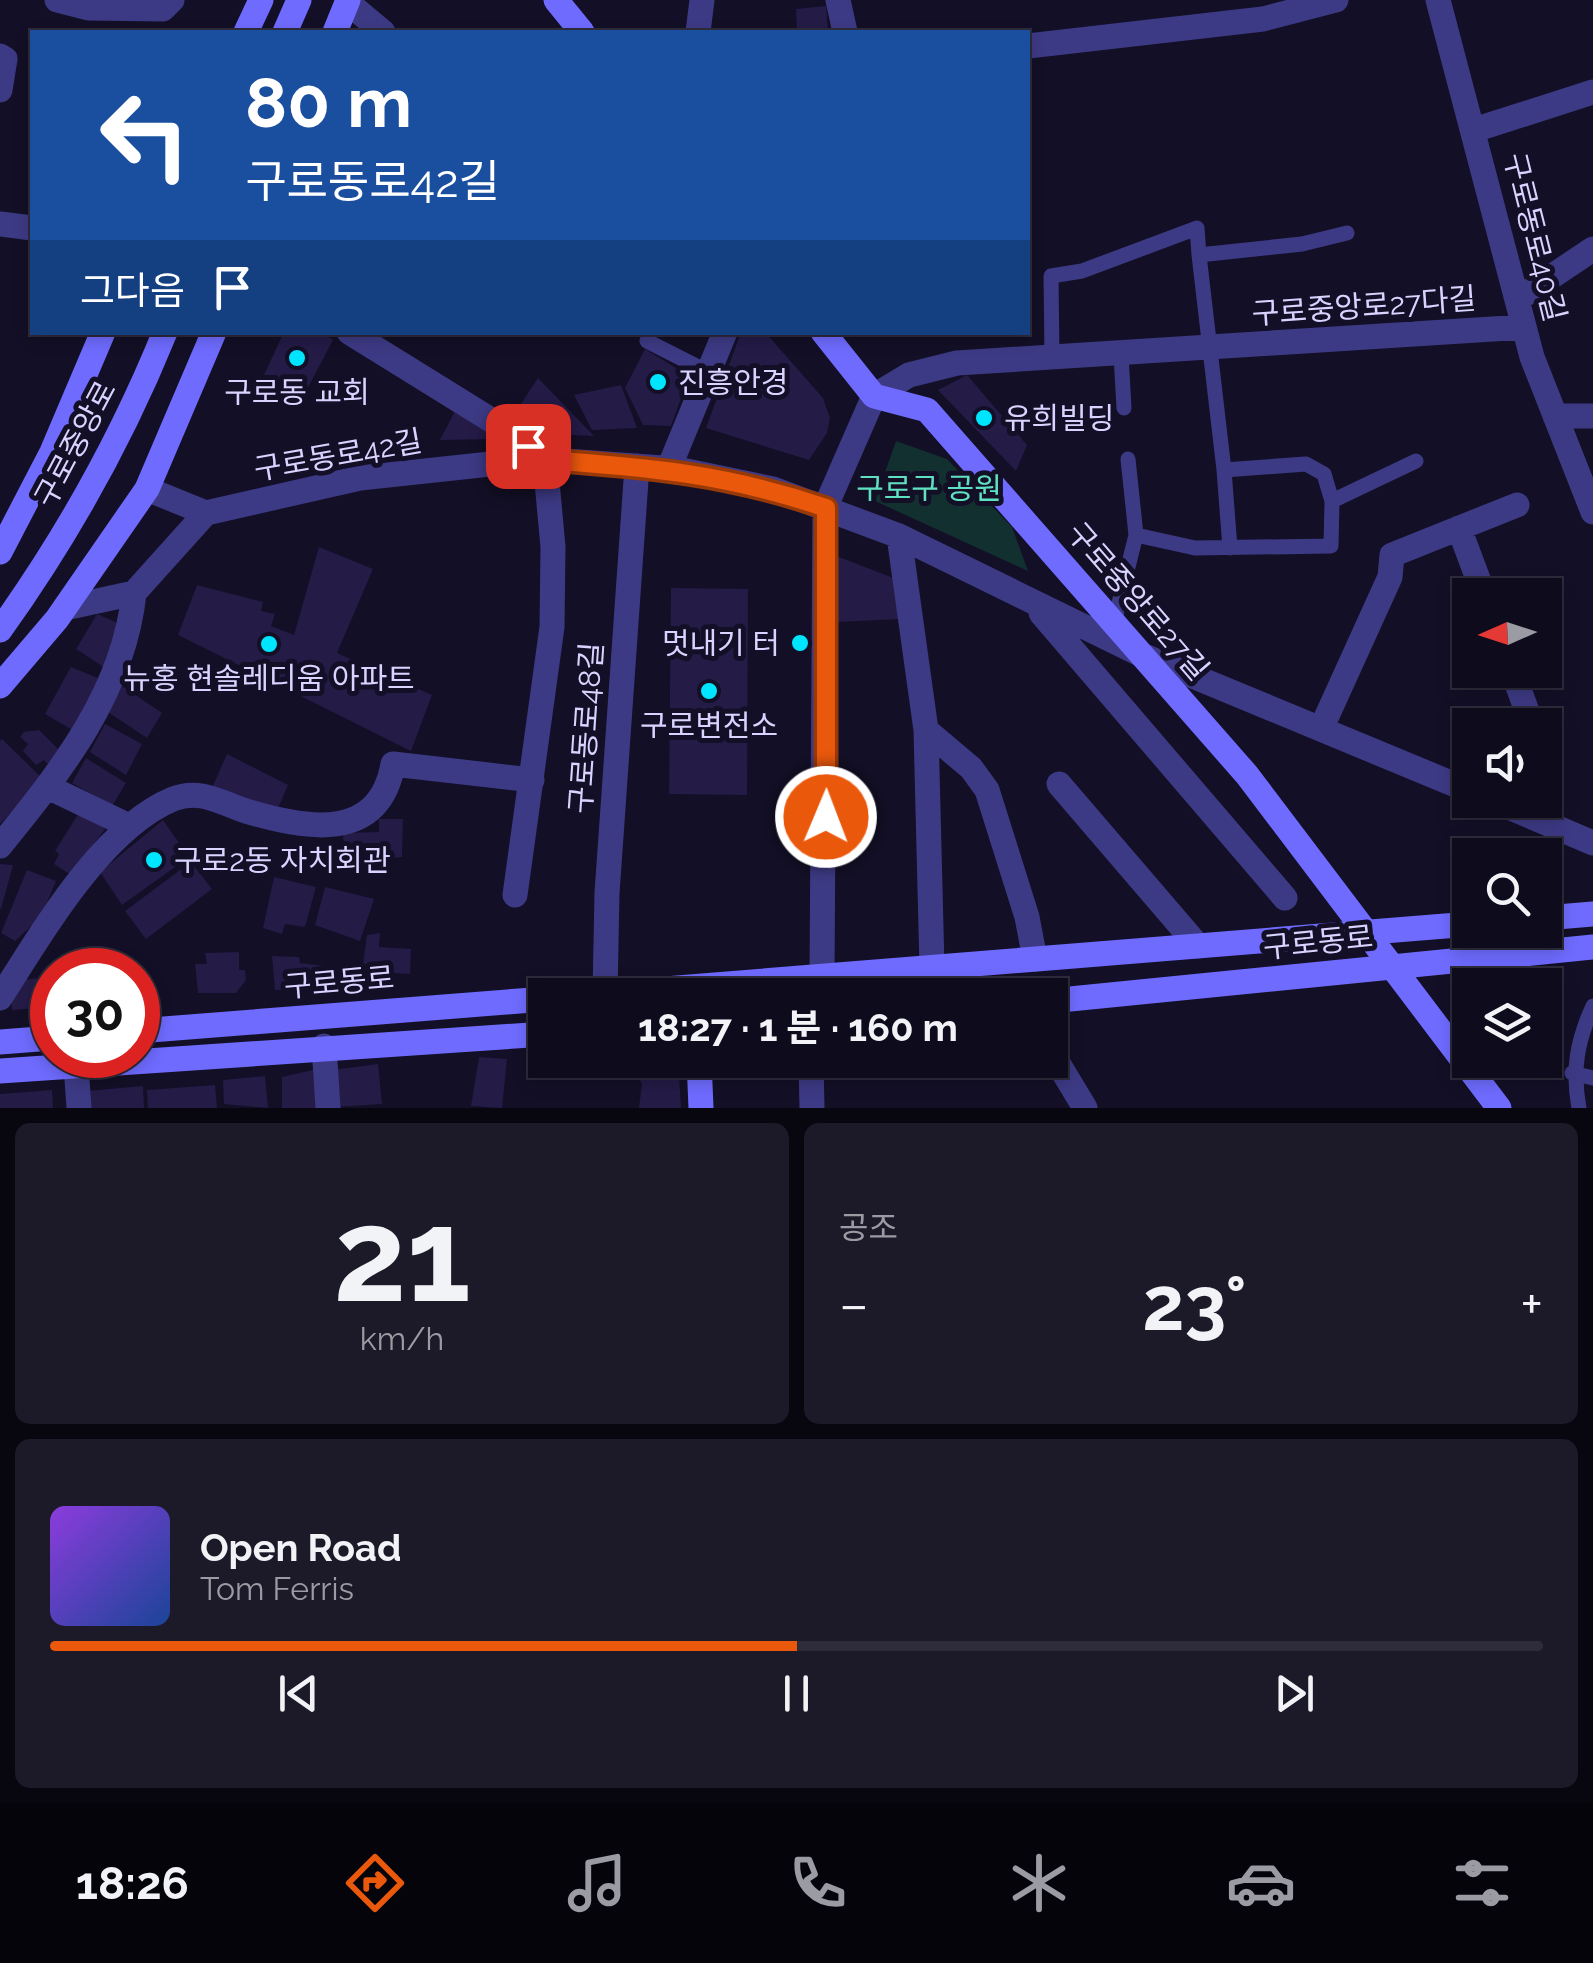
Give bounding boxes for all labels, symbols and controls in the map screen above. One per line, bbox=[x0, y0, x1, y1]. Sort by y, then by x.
text: 80 m bbox=[245, 61, 412, 143]
icon: left bbox=[80, 70, 210, 200]
street label: 구로동로40길 bbox=[1497, 149, 1573, 325]
text: 구로동로42길 bbox=[245, 155, 500, 208]
icon: arrive bbox=[205, 260, 260, 315]
text: 그다음 bbox=[80, 268, 185, 313]
street label: 구로중앙로27다길 bbox=[1251, 281, 1477, 331]
marker: 구로동 교회 bbox=[286, 347, 308, 369]
place label: 진흥안경 bbox=[678, 365, 788, 400]
marker: 진흥안경 bbox=[647, 371, 669, 393]
street label: 구로중앙로 bbox=[27, 375, 123, 513]
place label: 구로동 교회 bbox=[224, 375, 370, 410]
place label: 유희빌딩 bbox=[1004, 401, 1114, 436]
pin bbox=[486, 404, 571, 489]
marker: 유희빌딩 bbox=[973, 407, 995, 429]
icon: arrive bbox=[501, 419, 556, 474]
street label: 구로동로42길 bbox=[251, 423, 425, 487]
park label: 구로구 공원 bbox=[856, 471, 1002, 506]
street label: 구로중앙로27길 bbox=[1060, 515, 1216, 687]
north arrow bbox=[1452, 578, 1562, 688]
map controls bbox=[1452, 578, 1562, 1078]
place label: 멋내기 터 bbox=[662, 626, 780, 661]
marker: 멋내기 터 bbox=[789, 632, 811, 654]
marker: 뉴홍 현솔레디움 아파트 bbox=[258, 633, 280, 655]
street label: 구로동로48길 bbox=[563, 641, 609, 815]
place label: 뉴홍 현솔레디움 아파트 bbox=[123, 661, 415, 696]
marker: 구로변전소 bbox=[698, 680, 720, 702]
place label: 구로변전소 bbox=[640, 708, 778, 743]
button: sound bbox=[1452, 708, 1562, 818]
position arrow bbox=[774, 765, 878, 869]
button: search bbox=[1452, 838, 1562, 948]
place label: 구로2동 자치회관 bbox=[174, 843, 390, 878]
marker: 구로2동 자치회관 bbox=[143, 849, 165, 871]
street label: 구로동로 bbox=[1261, 919, 1375, 965]
speed limit sign: 30 bbox=[30, 948, 160, 1078]
street label: 구로동로 bbox=[282, 960, 396, 1004]
button: layers bbox=[1452, 968, 1562, 1078]
text: 18:27 · 1 분 · 160 m bbox=[638, 1005, 958, 1050]
text: 21 bbox=[333, 1179, 471, 1331]
text: 공조 bbox=[839, 1209, 898, 1246]
text: 23° bbox=[1142, 1259, 1247, 1348]
text: − bbox=[839, 1272, 869, 1337]
text: + bbox=[1520, 1272, 1543, 1337]
text: km/h bbox=[360, 1320, 444, 1357]
text: Open Road bbox=[200, 1525, 401, 1570]
text: Tom Ferris bbox=[200, 1570, 354, 1607]
icon: previous bbox=[271, 1666, 326, 1721]
icon: pause bbox=[769, 1666, 824, 1721]
icon: next bbox=[1267, 1666, 1322, 1721]
icon: directions bbox=[340, 1848, 410, 1918]
icon: music bbox=[562, 1848, 632, 1918]
icon: phone bbox=[783, 1848, 853, 1918]
icon: climate bbox=[1004, 1848, 1074, 1918]
icon: car bbox=[1226, 1848, 1296, 1918]
icon: filters bbox=[1447, 1848, 1517, 1918]
text: 18:26 bbox=[76, 1857, 189, 1910]

